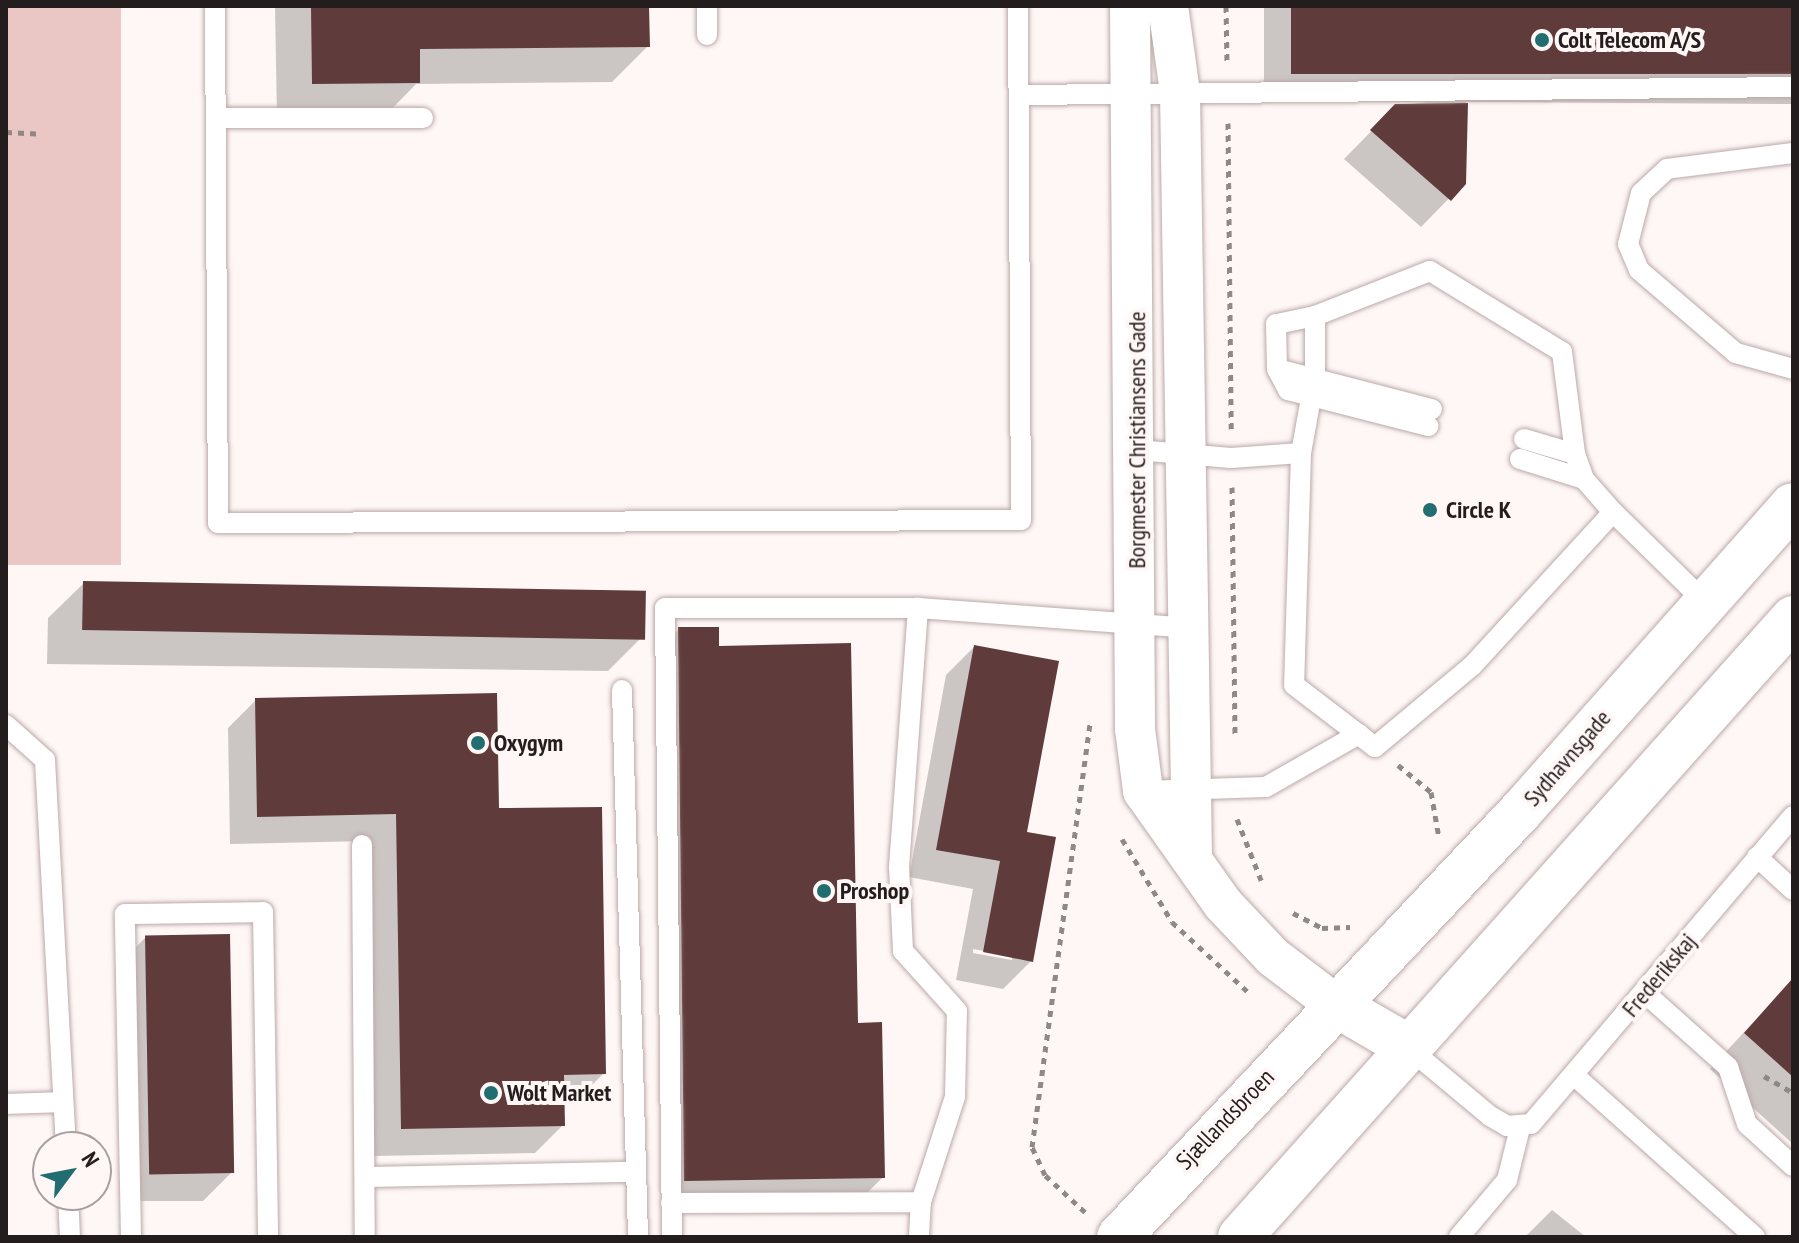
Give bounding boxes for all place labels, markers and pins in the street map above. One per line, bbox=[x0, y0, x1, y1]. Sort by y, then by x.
place label: Colt Telecom A/S bbox=[1558, 26, 1702, 54]
marker: Colt Telecom A/S bbox=[1533, 31, 1551, 49]
place label: Circle K bbox=[1446, 496, 1511, 524]
marker: Circle K bbox=[1421, 501, 1439, 519]
place label: Oxygym bbox=[494, 729, 563, 757]
marker: Oxygym bbox=[469, 734, 487, 752]
place label: Proshop bbox=[840, 877, 909, 905]
marker: Proshop bbox=[815, 882, 833, 900]
place label: Wolt Market bbox=[507, 1079, 611, 1107]
marker: Wolt Market bbox=[482, 1084, 500, 1102]

